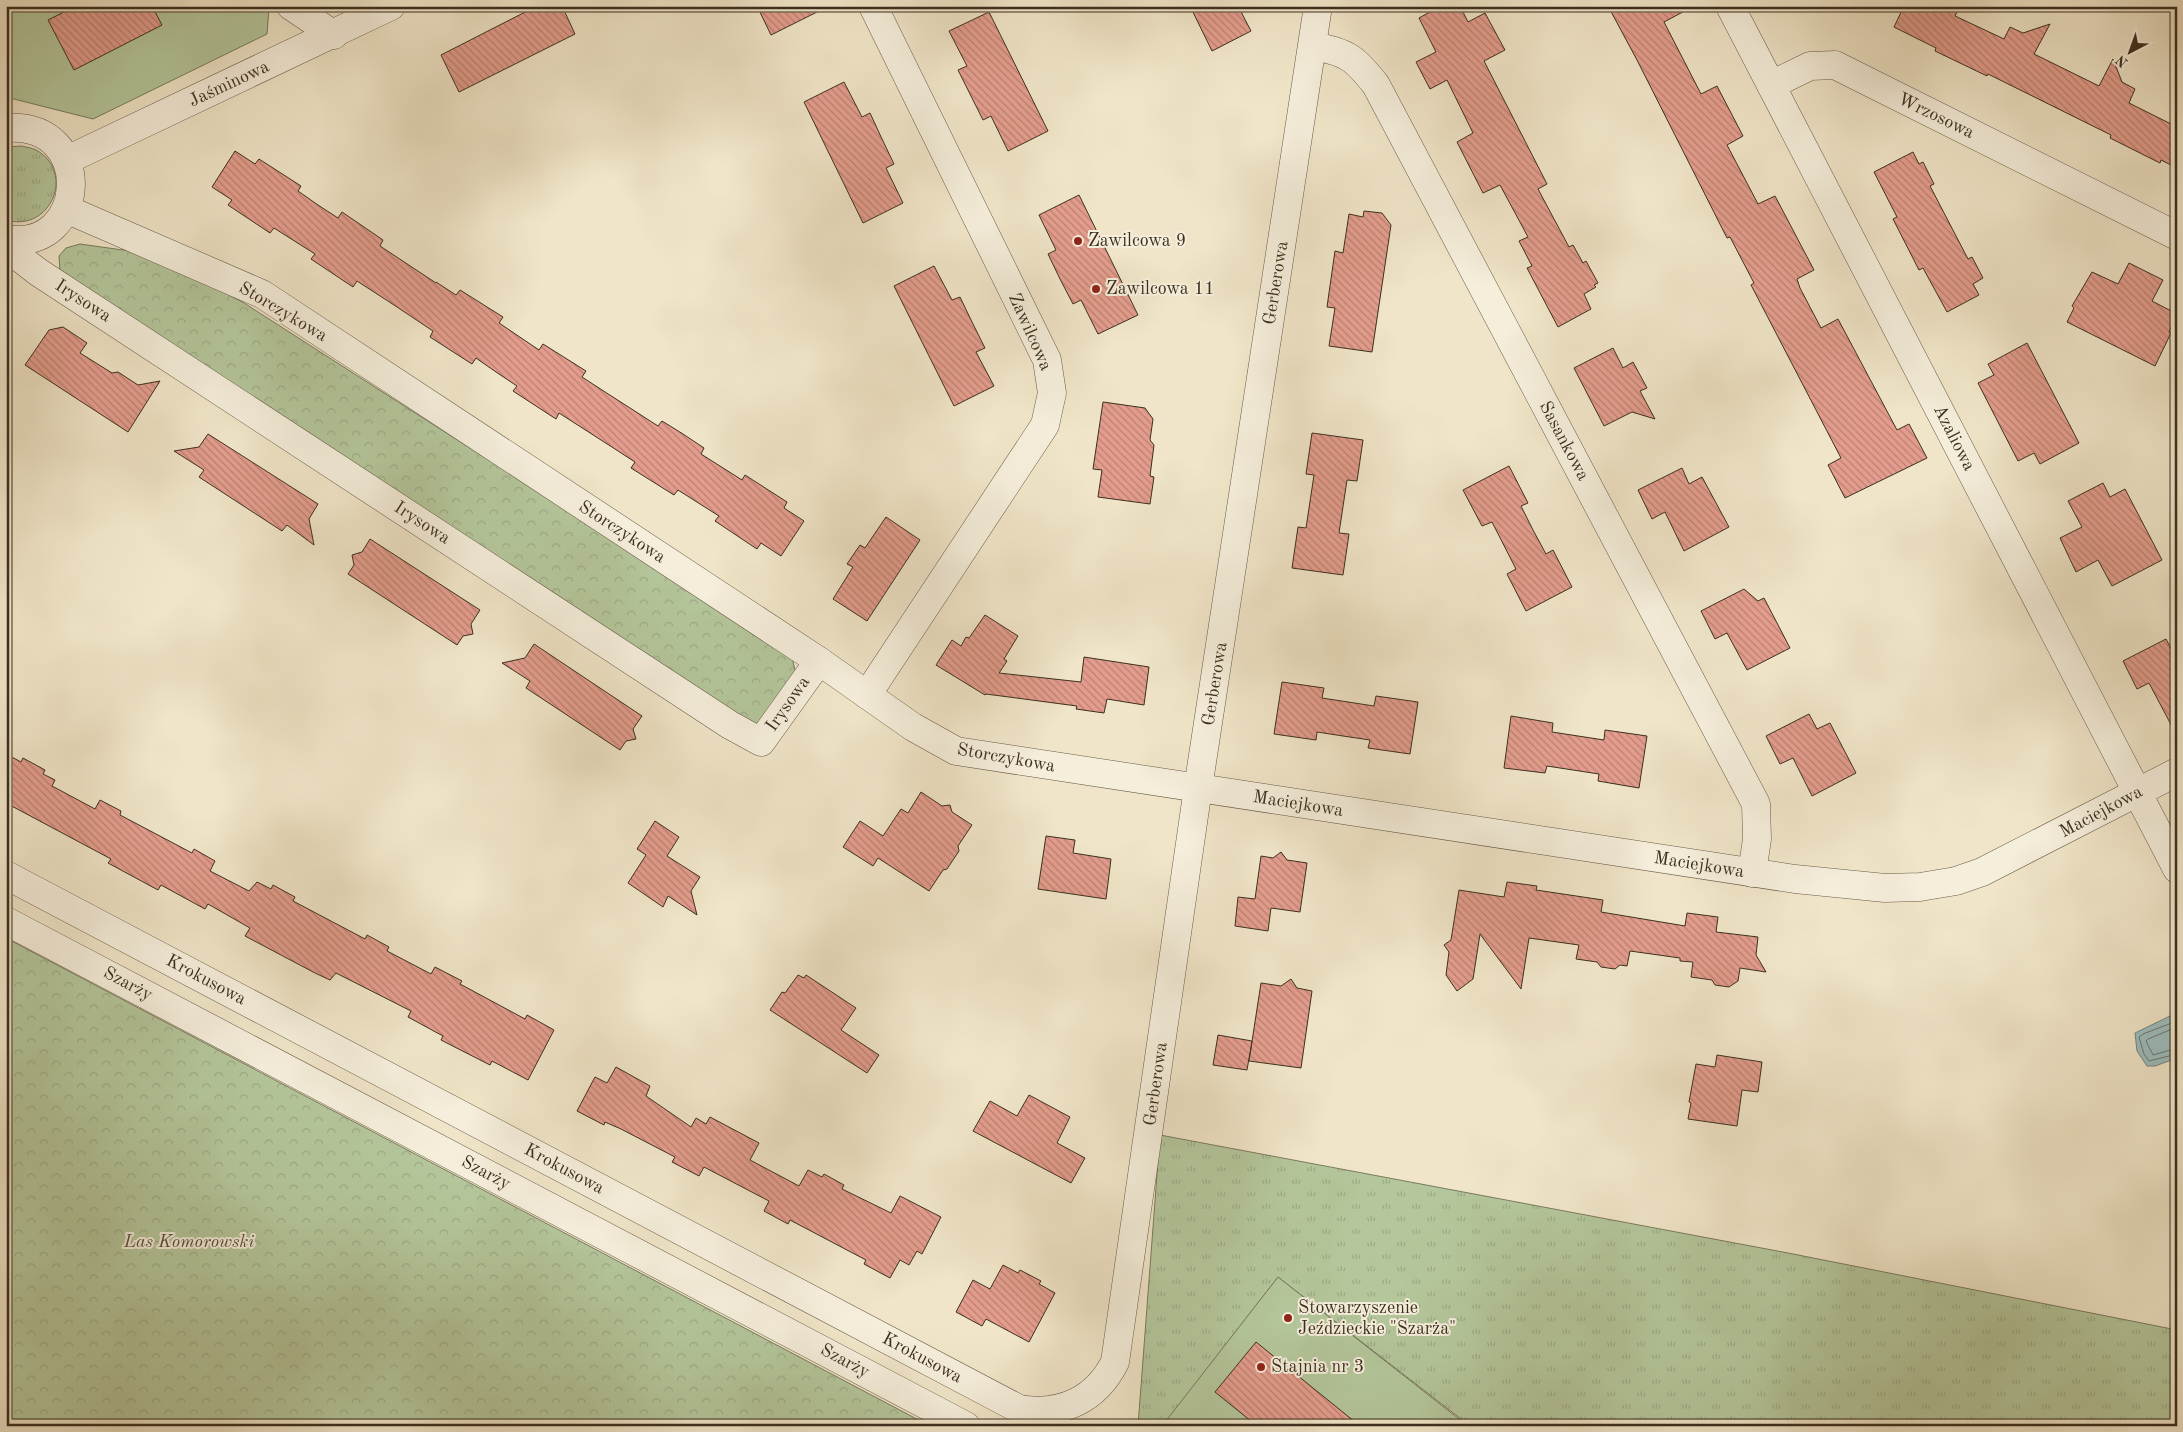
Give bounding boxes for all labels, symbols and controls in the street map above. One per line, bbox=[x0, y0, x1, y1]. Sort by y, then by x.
north arrow bbox=[2106, 28, 2156, 78]
text: N bbox=[2113, 52, 2131, 70]
street label: Jaśminowa bbox=[186, 58, 272, 110]
street label: Wrzosowa bbox=[1895, 90, 1977, 142]
place label: Zawilcowa 9 bbox=[1088, 232, 1186, 250]
marker: Zawilcowa 9 bbox=[1072, 235, 1084, 247]
street label: Gerberowa bbox=[1261, 240, 1292, 326]
street label: Irysowa bbox=[52, 276, 114, 326]
street label: Storczykowa bbox=[236, 279, 330, 345]
place label: Zawilcowa 11 bbox=[1106, 280, 1215, 298]
marker: Zawilcowa 11 bbox=[1090, 283, 1102, 295]
street label: Zawilcowa bbox=[1005, 291, 1055, 374]
street label: Sasankowa bbox=[1536, 398, 1592, 484]
street label: Azaliowa bbox=[1930, 402, 1978, 474]
street label: Storczykowa bbox=[575, 497, 669, 567]
street label: Irysowa bbox=[391, 498, 453, 548]
street label: Gerberowa bbox=[1200, 641, 1231, 727]
street label: Irysowa bbox=[763, 673, 813, 735]
street label: Storczykowa bbox=[956, 741, 1057, 776]
street label: Maciejkowa bbox=[2057, 783, 2145, 841]
street label: Maciejkowa bbox=[1252, 788, 1344, 820]
street label: Maciejkowa bbox=[1653, 849, 1745, 881]
street label: Krokusowa bbox=[163, 951, 249, 1009]
street label: Szarży bbox=[100, 964, 156, 1005]
street label: Gerberowa bbox=[1141, 1041, 1171, 1127]
street label: Krokusowa bbox=[521, 1140, 607, 1198]
street label: Szarży bbox=[458, 1153, 514, 1194]
park label: Las Komorowski bbox=[123, 1233, 254, 1251]
place label: Stowarzyszenie Jeździeckie "Szarża" bbox=[1298, 1299, 1456, 1338]
marker: Stowarzyszenie Jeździeckie "Szarża" bbox=[1282, 1312, 1294, 1324]
street label: Krokusowa bbox=[879, 1329, 965, 1387]
street label: Szarży bbox=[817, 1341, 873, 1382]
place label: Stajnia nr 3 bbox=[1271, 1358, 1364, 1376]
marker: Stajnia nr 3 bbox=[1255, 1361, 1267, 1373]

